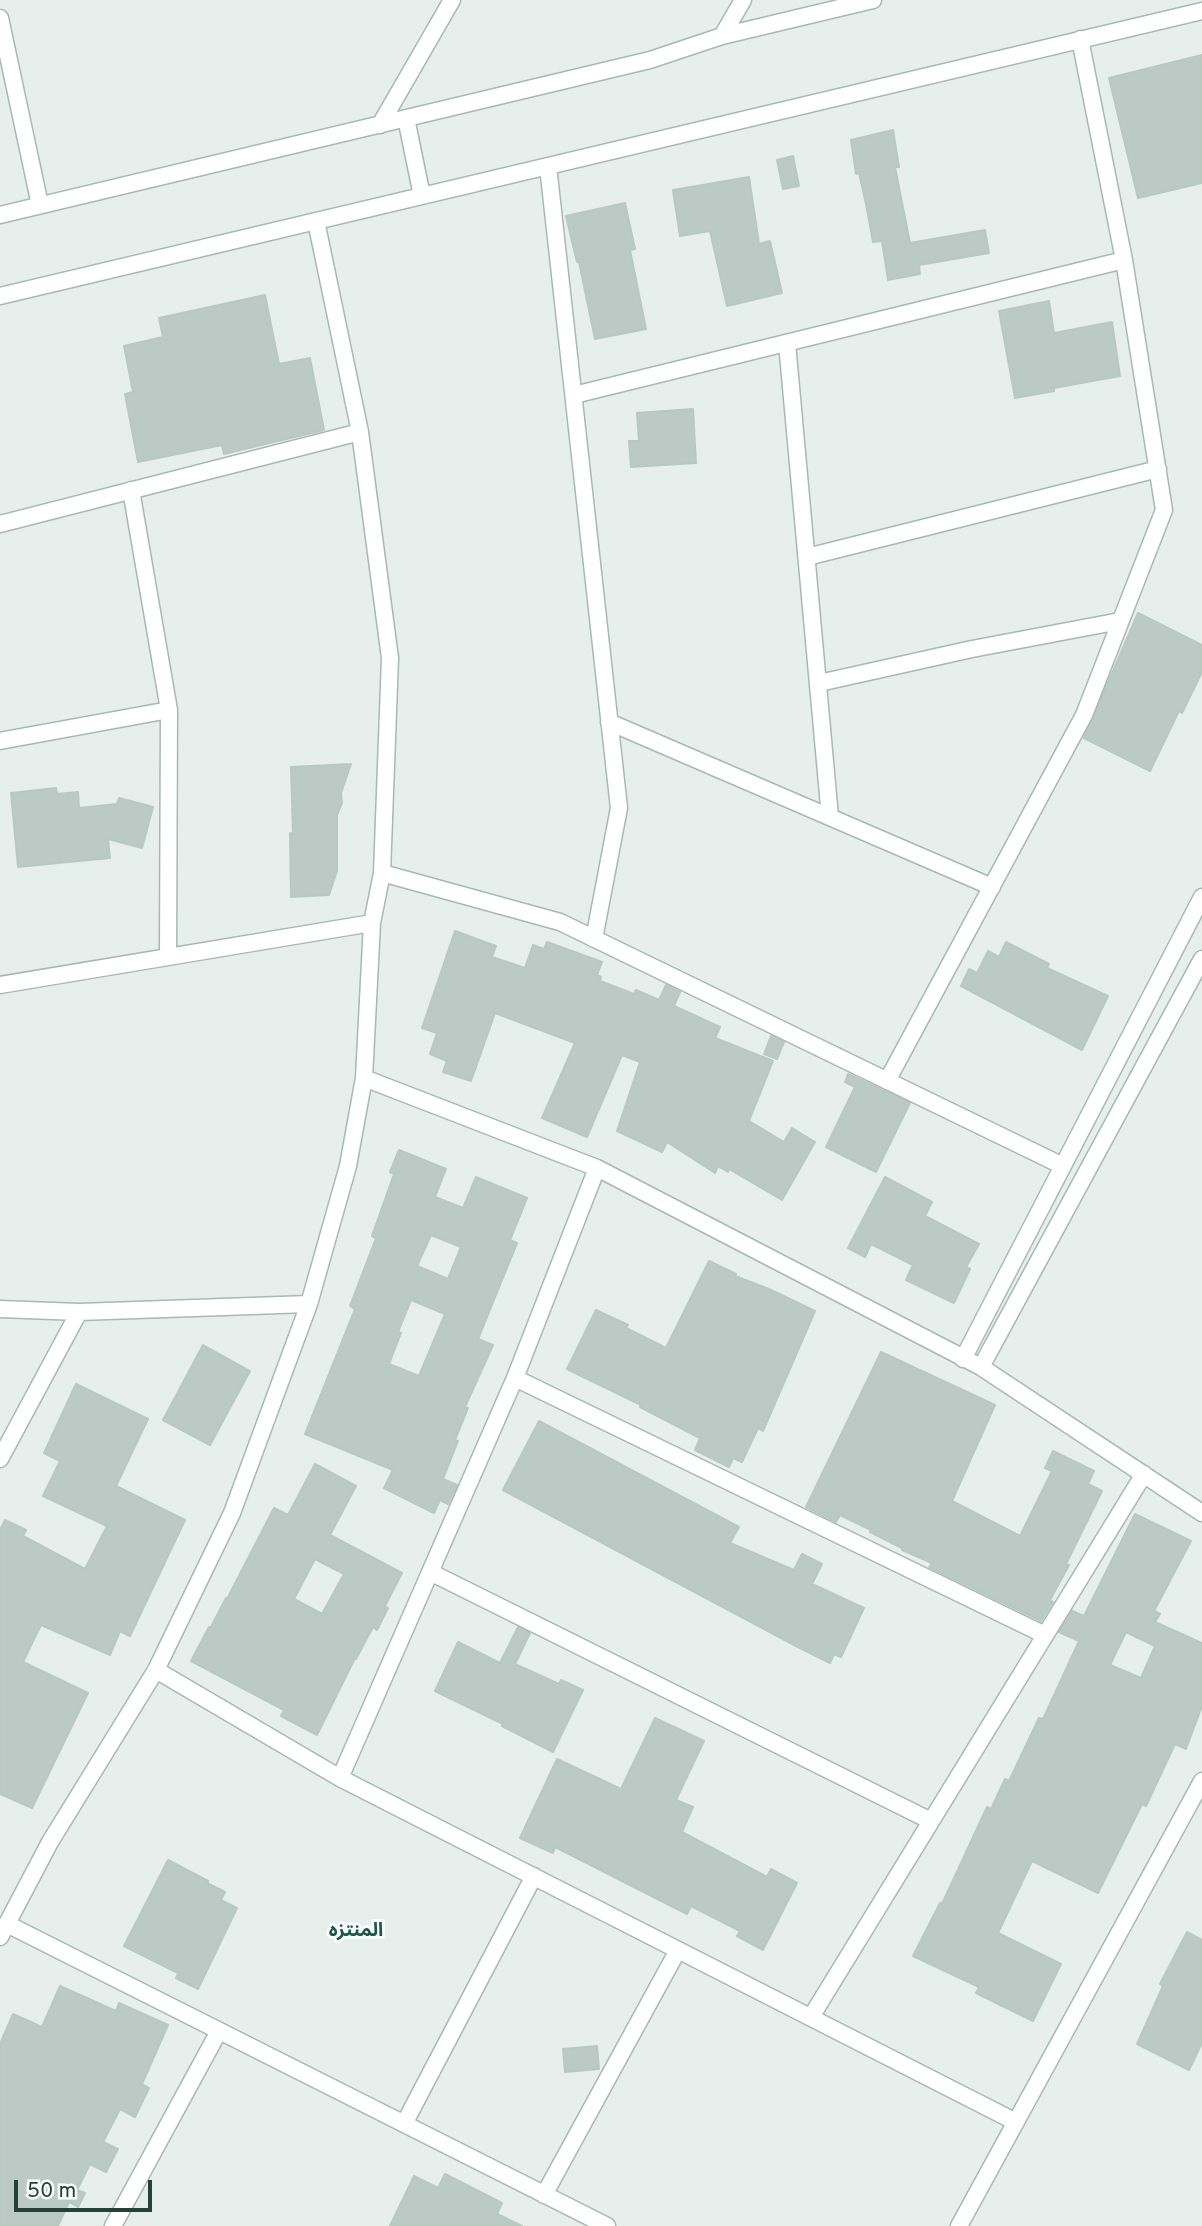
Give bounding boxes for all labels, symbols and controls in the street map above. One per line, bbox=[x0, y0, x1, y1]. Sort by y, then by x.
district label: المنتزه bbox=[329, 1921, 383, 1943]
scale bar bbox=[18, 2166, 156, 2210]
text: 50 m bbox=[27, 2178, 76, 2205]

